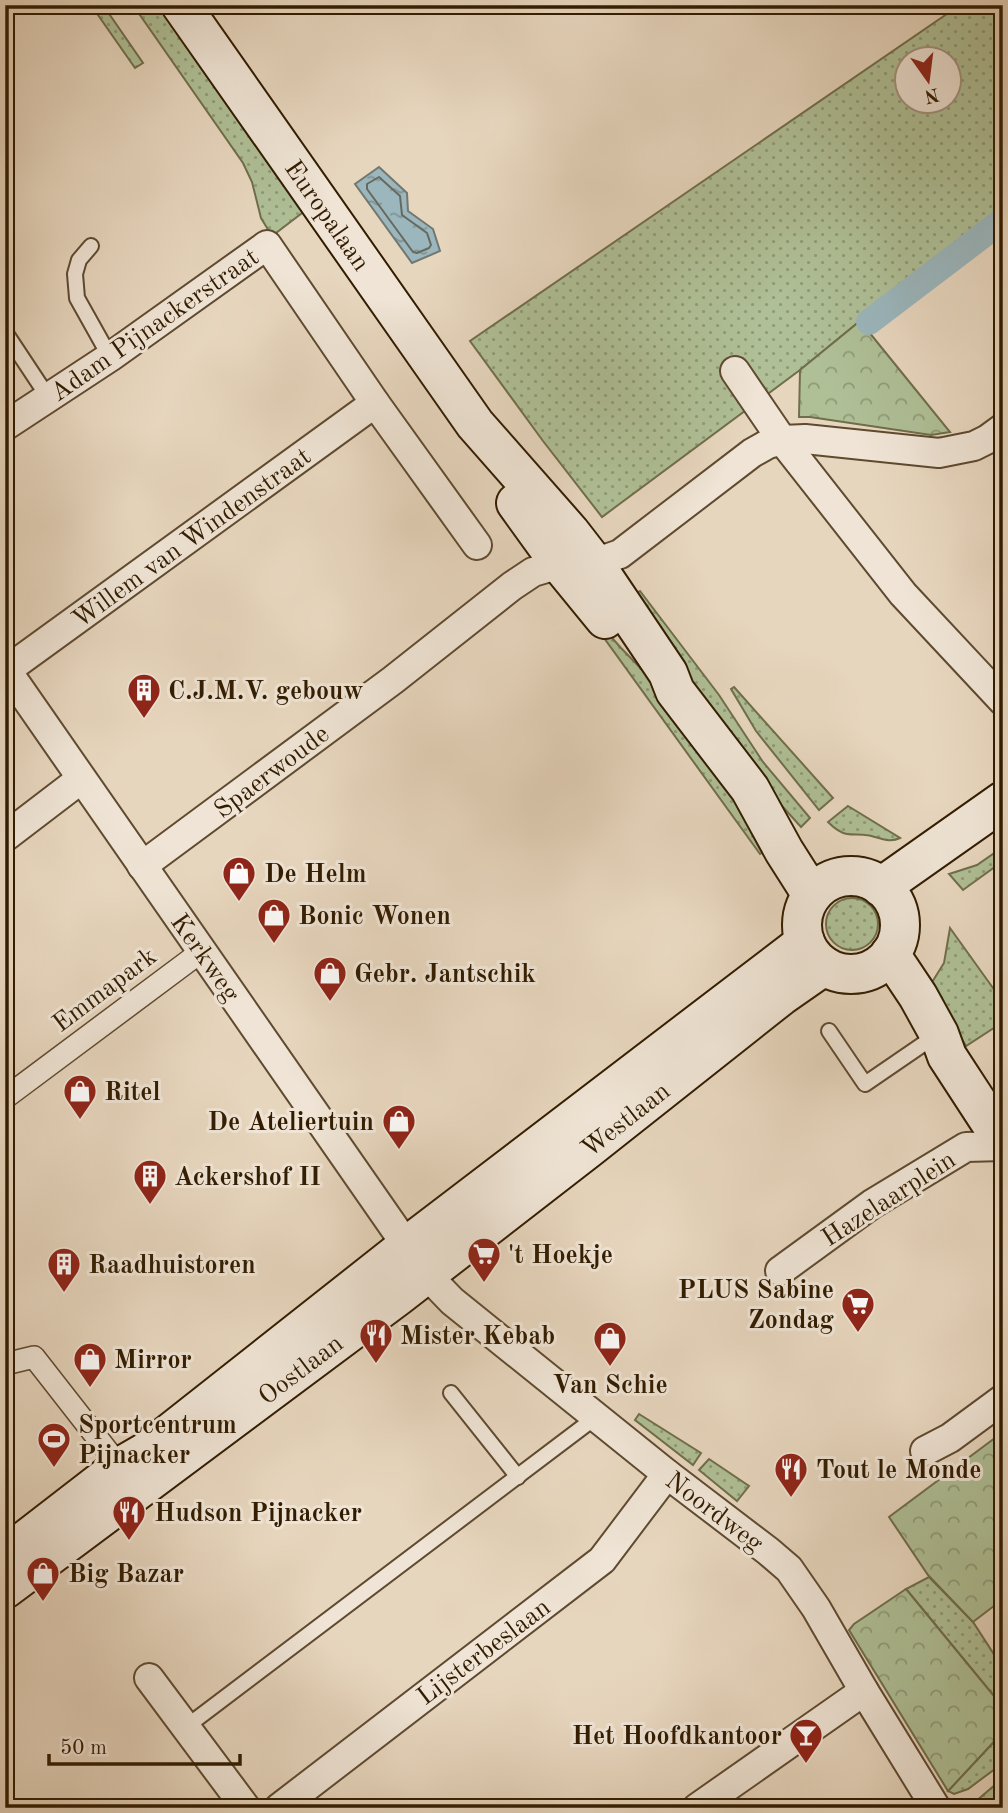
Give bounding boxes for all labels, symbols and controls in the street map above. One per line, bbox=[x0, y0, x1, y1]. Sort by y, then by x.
north arrow bbox=[892, 46, 962, 116]
text: N bbox=[922, 83, 941, 105]
street label: Europalaan bbox=[279, 156, 374, 276]
street label: Adam Pijnackerstraat bbox=[46, 244, 264, 407]
street label: Willem van Windenstraat bbox=[68, 444, 316, 634]
building icon: C.J.M.V. gebouw bbox=[125, 671, 163, 720]
place label: C.J.M.V. gebouw bbox=[168, 679, 364, 705]
street label: Spaerwoude bbox=[210, 721, 334, 824]
shop icon: De Helm bbox=[220, 854, 258, 903]
place label: De Helm bbox=[264, 862, 367, 888]
shop icon: Bonic Wonen bbox=[255, 896, 293, 945]
place label: Bonic Wonen bbox=[298, 904, 451, 930]
street label: Kerkweg bbox=[165, 909, 244, 1007]
street label: Emmapark bbox=[48, 943, 162, 1038]
shop icon: Gebr. Jantschik bbox=[311, 954, 349, 1003]
place label: Gebr. Jantschik bbox=[354, 962, 536, 988]
shop icon: Ritel bbox=[61, 1072, 99, 1121]
street label: Westlaan bbox=[577, 1078, 675, 1163]
place label: Ritel bbox=[104, 1080, 160, 1106]
shop icon: De Ateliertuin bbox=[380, 1102, 418, 1151]
place label: De Ateliertuin bbox=[207, 1110, 374, 1136]
street label: Hazelaarplein bbox=[818, 1147, 961, 1252]
building icon: Ackershof II bbox=[131, 1157, 169, 1206]
place label: Ackershof II bbox=[174, 1165, 321, 1191]
supermarket icon: 't Hoekje bbox=[465, 1235, 503, 1284]
place label: 't Hoekje bbox=[508, 1243, 613, 1269]
building icon: Raadhuistoren bbox=[45, 1245, 83, 1294]
place label: Raadhuistoren bbox=[88, 1253, 256, 1279]
place label: PLUS Sabine Zondag bbox=[678, 1278, 835, 1334]
supermarket icon: PLUS Sabine Zondag bbox=[839, 1285, 877, 1334]
restaurant icon: Mister Kebab bbox=[357, 1316, 395, 1365]
shop icon: Van Schie bbox=[591, 1319, 629, 1368]
place label: Mister Kebab bbox=[400, 1324, 555, 1350]
street label: Oostlaan bbox=[254, 1331, 348, 1411]
shop icon: Mirror bbox=[71, 1340, 109, 1389]
place label: Mirror bbox=[114, 1348, 192, 1374]
place label: Van Schie bbox=[552, 1373, 668, 1399]
place label: Sportcentrum Pijnacker bbox=[78, 1413, 237, 1469]
sports icon: Sportcentrum Pijnacker bbox=[35, 1420, 73, 1469]
restaurant icon: Tout le Monde bbox=[772, 1450, 810, 1499]
place label: Tout le Monde bbox=[816, 1458, 982, 1484]
street label: Noordweg bbox=[660, 1468, 768, 1558]
restaurant icon: Hudson Pijnacker bbox=[110, 1493, 148, 1542]
place label: Hudson Pijnacker bbox=[154, 1501, 362, 1527]
shop icon: Big Bazar bbox=[24, 1554, 62, 1603]
place label: Big Bazar bbox=[68, 1562, 184, 1588]
street label: Lijsterbeslaan bbox=[413, 1594, 556, 1711]
bar icon: Het Hoofdkantoor bbox=[787, 1716, 825, 1765]
scale bar bbox=[49, 1722, 240, 1766]
place label: Het Hoofdkantoor bbox=[572, 1724, 782, 1750]
text: 50 m bbox=[60, 1738, 107, 1759]

